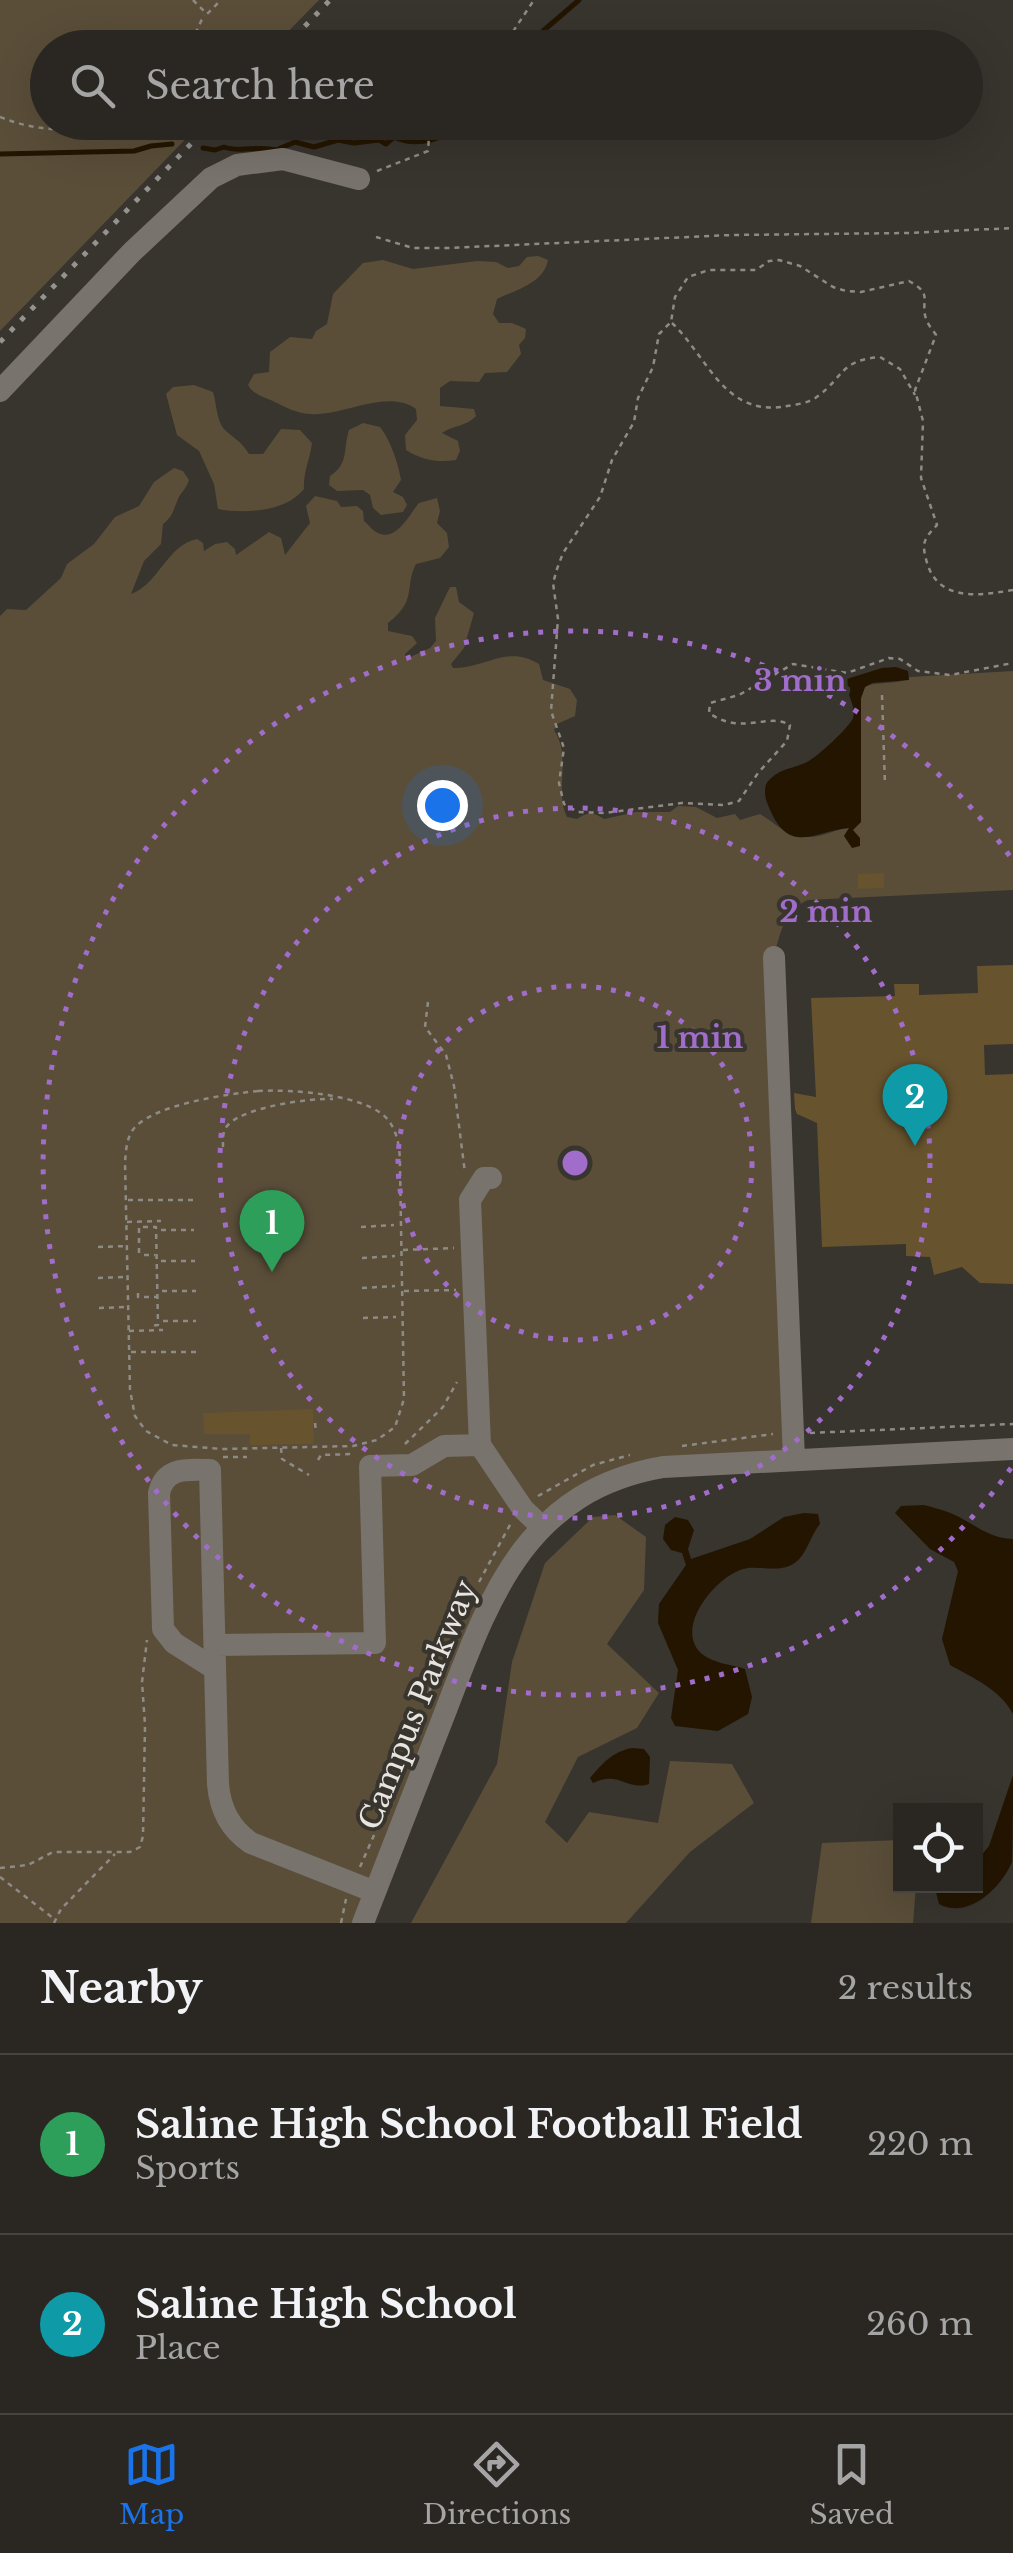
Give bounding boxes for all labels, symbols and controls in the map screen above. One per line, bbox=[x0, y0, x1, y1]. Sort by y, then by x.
search box bbox=[30, 30, 983, 140]
icon: search bbox=[65, 58, 120, 113]
text: Search here bbox=[145, 62, 375, 109]
text: 3 min bbox=[754, 662, 847, 699]
your location bbox=[417, 780, 468, 831]
text: 2 min bbox=[779, 893, 873, 930]
text: 1 min bbox=[657, 1019, 744, 1056]
pin: 2 bbox=[882, 1064, 948, 1146]
centre of rings bbox=[557, 1145, 593, 1181]
pin: 1 bbox=[240, 1190, 304, 1272]
street label: Campus Parkway bbox=[351, 1575, 484, 1835]
map controls bbox=[893, 1803, 983, 1893]
button: locate bbox=[893, 1803, 983, 1893]
text: Nearby bbox=[40, 1962, 203, 2014]
text: 2 results bbox=[838, 1968, 973, 2008]
text: Saline High School Football Field bbox=[135, 2101, 803, 2148]
text: 1 bbox=[66, 2124, 79, 2164]
text: 220 m bbox=[867, 2124, 973, 2164]
text: Sports bbox=[135, 2148, 240, 2188]
text: Saline High School bbox=[135, 2281, 517, 2328]
text: 2 bbox=[62, 2304, 83, 2344]
text: 260 m bbox=[866, 2304, 973, 2344]
text: Place bbox=[135, 2328, 221, 2368]
tab: Map bbox=[119, 2437, 184, 2532]
tab: Directions bbox=[422, 2437, 571, 2532]
tab: Saved bbox=[809, 2437, 894, 2532]

